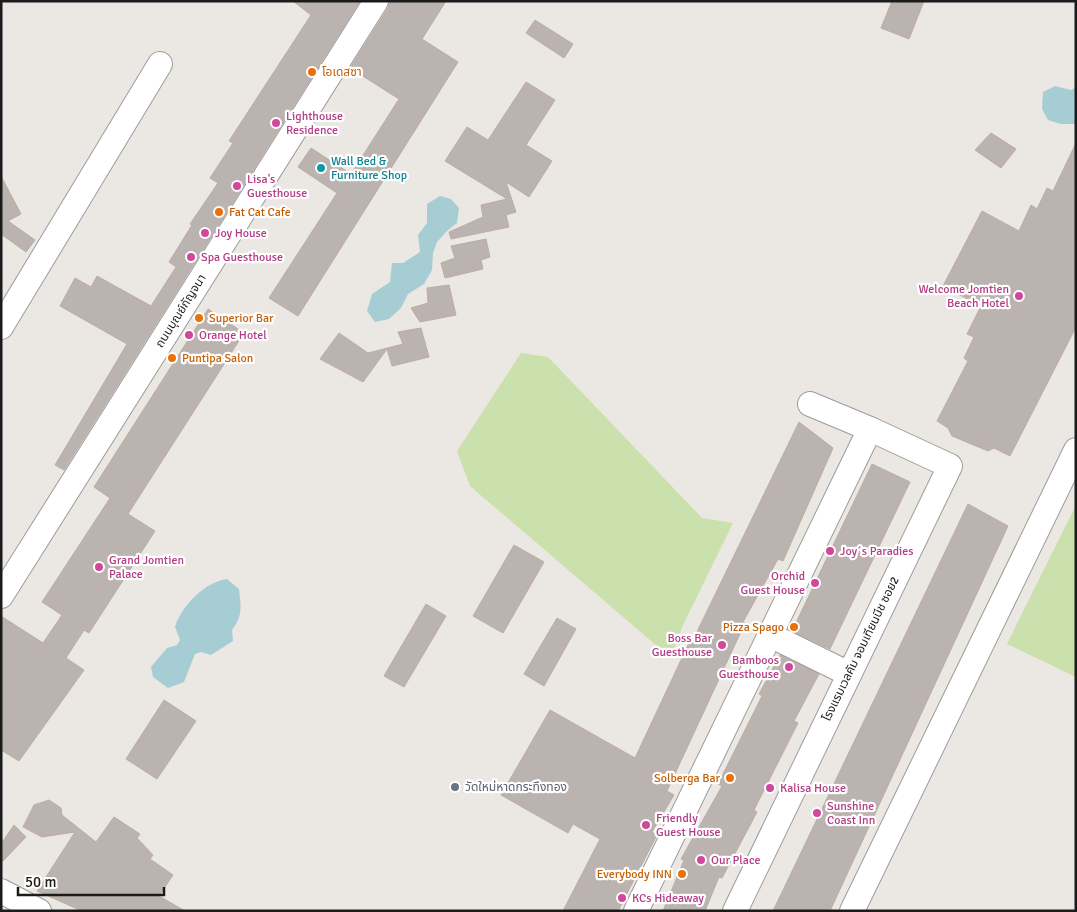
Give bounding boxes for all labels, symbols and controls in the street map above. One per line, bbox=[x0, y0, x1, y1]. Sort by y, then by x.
place label: โอเดสซา bbox=[322, 65, 362, 80]
marker: โอเดสซา bbox=[306, 66, 318, 78]
place label: Lighthouse Residence bbox=[286, 109, 343, 138]
marker: Lighthouse Residence bbox=[270, 117, 282, 129]
place label: Wall Bed & Furniture Shop bbox=[331, 154, 407, 183]
marker: Wall Bed & Furniture Shop bbox=[315, 162, 327, 174]
place label: Lisa's Guesthouse bbox=[247, 172, 307, 201]
marker: Lisa's Guesthouse bbox=[231, 180, 243, 192]
place label: Fat Cat Cafe bbox=[229, 205, 291, 220]
marker: Fat Cat Cafe bbox=[213, 206, 225, 218]
place label: Joy House bbox=[215, 226, 267, 241]
marker: Joy House bbox=[199, 227, 211, 239]
place label: Spa Guesthouse bbox=[201, 250, 283, 265]
marker: Spa Guesthouse bbox=[185, 251, 197, 263]
street label: ถนนบุณย์กัญจนา bbox=[152, 271, 210, 351]
place label: Welcome Jomtien Beach Hotel bbox=[919, 282, 1009, 311]
marker: Welcome Jomtien Beach Hotel bbox=[1013, 290, 1025, 302]
place label: Superior Bar bbox=[209, 311, 274, 326]
marker: Superior Bar bbox=[193, 312, 205, 324]
place label: Orange Hotel bbox=[199, 328, 267, 343]
marker: Orange Hotel bbox=[183, 329, 195, 341]
place label: Puntipa Salon bbox=[182, 351, 253, 366]
marker: Puntipa Salon bbox=[166, 352, 178, 364]
place label: Joy´s Paradies bbox=[840, 544, 914, 559]
marker: Joy´s Paradies bbox=[824, 545, 836, 557]
place label: Grand Jomtien Palace bbox=[109, 553, 184, 582]
marker: Grand Jomtien Palace bbox=[93, 561, 105, 573]
place label: Orchid Guest House bbox=[740, 569, 805, 598]
street label: โรงแรมเวลคัม จอมเทียนบีช ซอย2 bbox=[819, 574, 903, 724]
marker: Orchid Guest House bbox=[809, 577, 821, 589]
place label: Pizza Spago bbox=[723, 620, 784, 635]
marker: Pizza Spago bbox=[788, 621, 800, 633]
place label: Boss Bar Guesthouse bbox=[652, 631, 713, 660]
marker: Boss Bar Guesthouse bbox=[716, 639, 728, 651]
place label: Bamboos Guesthouse bbox=[719, 653, 779, 682]
marker: Bamboos Guesthouse bbox=[783, 661, 795, 673]
place label: Solberga Bar bbox=[654, 771, 721, 786]
marker: Solberga Bar bbox=[724, 772, 736, 784]
place label: วัดใหม่หาดกระทึงทอง bbox=[465, 780, 567, 795]
marker: วัดใหม่หาดกระทึงทอง bbox=[449, 781, 461, 793]
place label: Kalisa House bbox=[780, 781, 846, 796]
marker: Kalisa House bbox=[764, 782, 776, 794]
place label: Sunshine Coast Inn bbox=[827, 799, 875, 828]
marker: Sunshine Coast Inn bbox=[811, 807, 823, 819]
place label: Friendly Guest House bbox=[656, 811, 721, 840]
marker: Friendly Guest House bbox=[640, 819, 652, 831]
place label: Our Place bbox=[711, 853, 761, 868]
marker: Our Place bbox=[695, 854, 707, 866]
scale bar bbox=[18, 864, 164, 896]
place label: Everybody INN bbox=[597, 867, 672, 882]
marker: Everybody INN bbox=[676, 868, 688, 880]
text: 50 m bbox=[25, 873, 56, 891]
place label: KCs Hideaway bbox=[632, 891, 704, 906]
marker: KCs Hideaway bbox=[616, 892, 628, 904]

